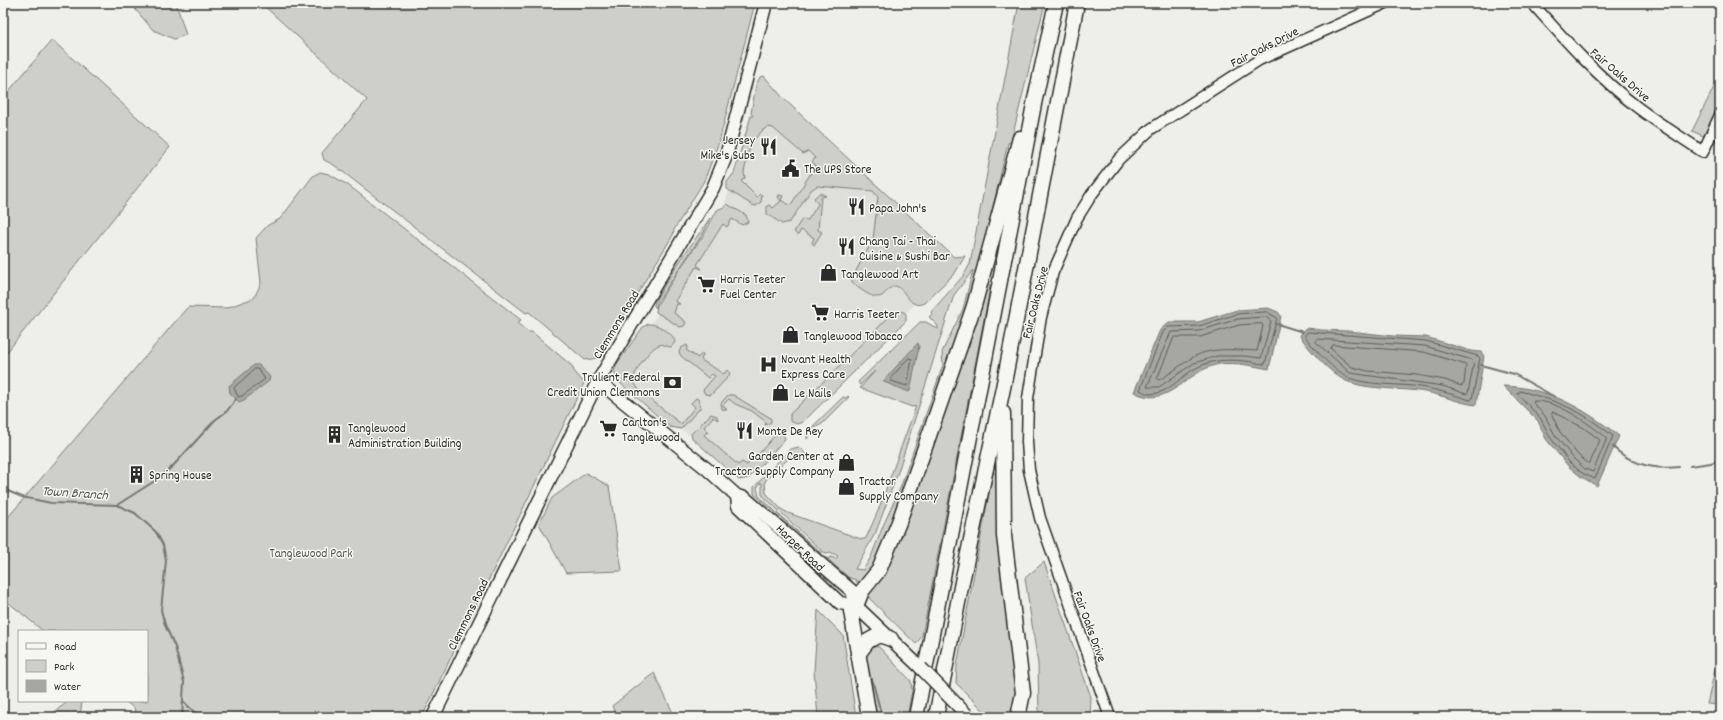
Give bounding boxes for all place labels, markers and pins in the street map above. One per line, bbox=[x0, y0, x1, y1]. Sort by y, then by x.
place label: Jersey Mike's Subs bbox=[701, 132, 756, 166]
restaurant icon: Jersey Mike's Subs bbox=[758, 136, 778, 156]
public building icon: The UPS Store bbox=[781, 158, 801, 178]
place label: The UPS Store bbox=[804, 161, 872, 180]
restaurant icon: Papa John's bbox=[846, 197, 866, 217]
place label: Papa John's bbox=[869, 200, 927, 219]
place label: Chang Tai - Thai Cuisine & Sushi Bar bbox=[859, 233, 950, 267]
restaurant icon: Chang Tai - Thai Cuisine & Sushi Bar bbox=[836, 237, 856, 257]
shop icon: Tanglewood Art bbox=[818, 263, 838, 283]
place label: Tanglewood Art bbox=[841, 266, 919, 285]
place label: Harris Teeter Fuel Center bbox=[720, 271, 785, 305]
supermarket icon: Harris Teeter Fuel Center bbox=[697, 275, 717, 295]
supermarket icon: Harris Teeter bbox=[811, 303, 831, 323]
place label: Harris Teeter bbox=[834, 306, 899, 325]
shop icon: Tanglewood Tobacco bbox=[781, 325, 801, 345]
place label: Tanglewood Tobacco bbox=[804, 328, 903, 347]
place label: Novant Health Express Care bbox=[781, 351, 851, 385]
hospital icon: Novant Health Express Care bbox=[758, 355, 778, 375]
place label: Trulient Federal Credit Union Clemmons bbox=[547, 369, 660, 403]
bank icon: Trulient Federal Credit Union Clemmons bbox=[663, 373, 683, 393]
shop icon: Le Nails bbox=[771, 382, 791, 402]
place label: Le Nails bbox=[794, 385, 831, 404]
place label: Carlton's Tanglewood bbox=[622, 414, 680, 448]
supermarket icon: Carlton's Tanglewood bbox=[599, 418, 619, 438]
place label: Tanglewood Administration Building bbox=[348, 420, 462, 454]
restaurant icon: Monte De Rey bbox=[734, 420, 754, 440]
place label: Monte De Rey bbox=[757, 423, 823, 442]
building icon: Tanglewood Administration Building bbox=[325, 424, 345, 444]
place label: Garden Center at Tractor Supply Company bbox=[715, 448, 835, 482]
shop icon: Garden Center at Tractor Supply Company bbox=[837, 452, 857, 472]
building icon: Spring House bbox=[126, 464, 146, 484]
place label: Spring House bbox=[149, 467, 212, 486]
place label: Tractor Supply Company bbox=[859, 473, 939, 507]
shop icon: Tractor Supply Company bbox=[836, 477, 856, 497]

